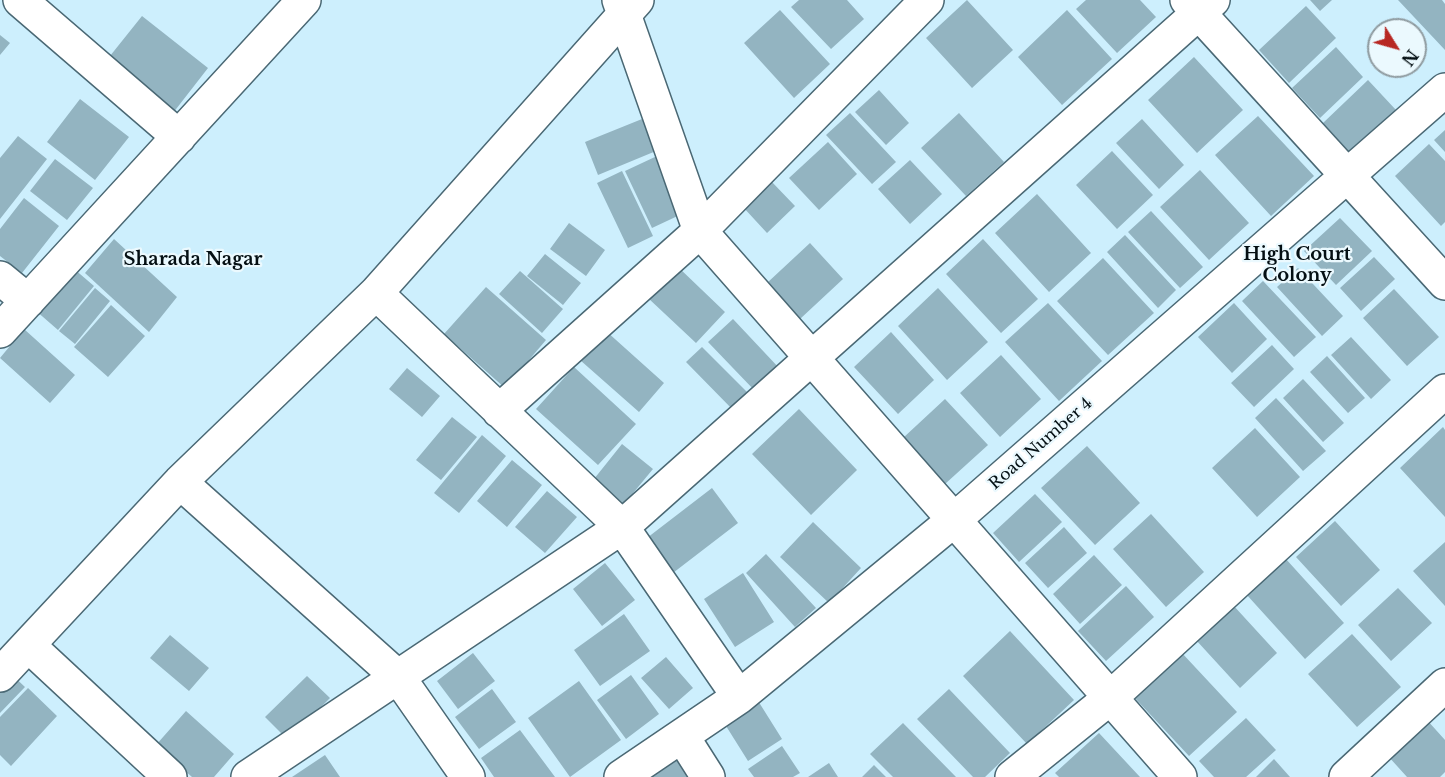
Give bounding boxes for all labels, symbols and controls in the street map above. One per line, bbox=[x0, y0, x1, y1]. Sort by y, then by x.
north arrow bbox=[1367, 18, 1427, 78]
text: N bbox=[1397, 46, 1422, 70]
district label: High Court Colony bbox=[1243, 244, 1351, 286]
district label: Sharada Nagar bbox=[124, 249, 262, 271]
street label: Road Number 4 bbox=[986, 394, 1096, 494]

